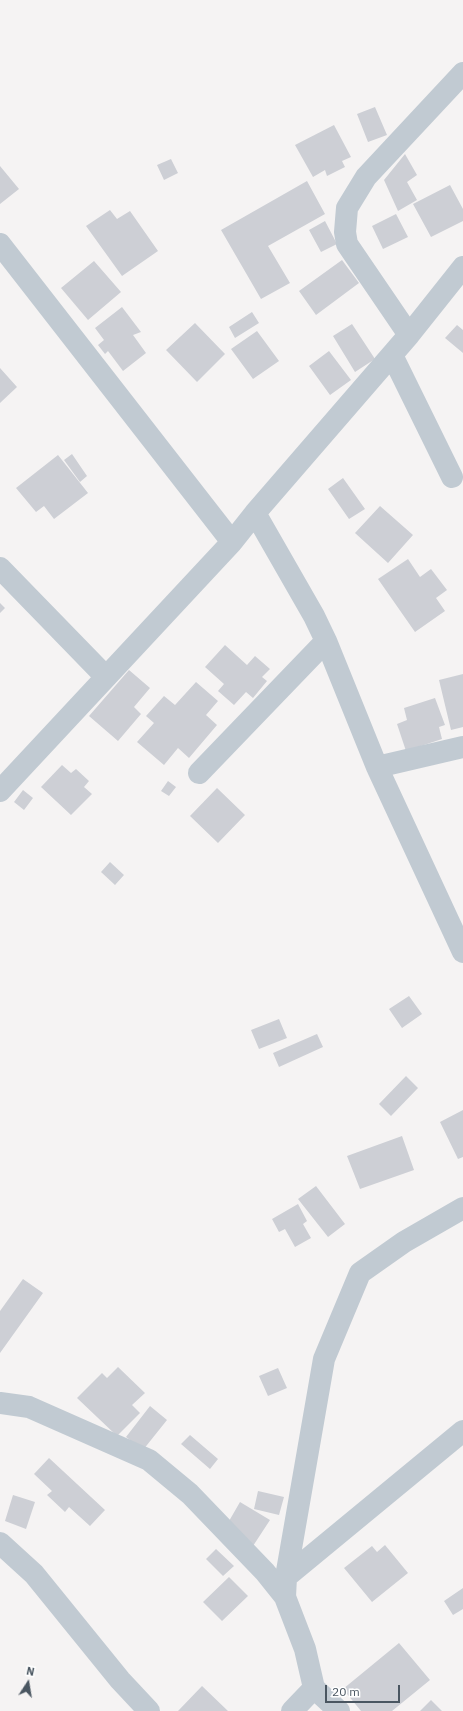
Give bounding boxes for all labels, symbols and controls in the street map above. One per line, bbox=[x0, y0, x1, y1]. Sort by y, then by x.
north arrow bbox=[8, 1663, 48, 1703]
text: N bbox=[25, 1664, 36, 1679]
scale bar bbox=[327, 1677, 402, 1703]
text: 20 m bbox=[332, 1684, 360, 1699]

